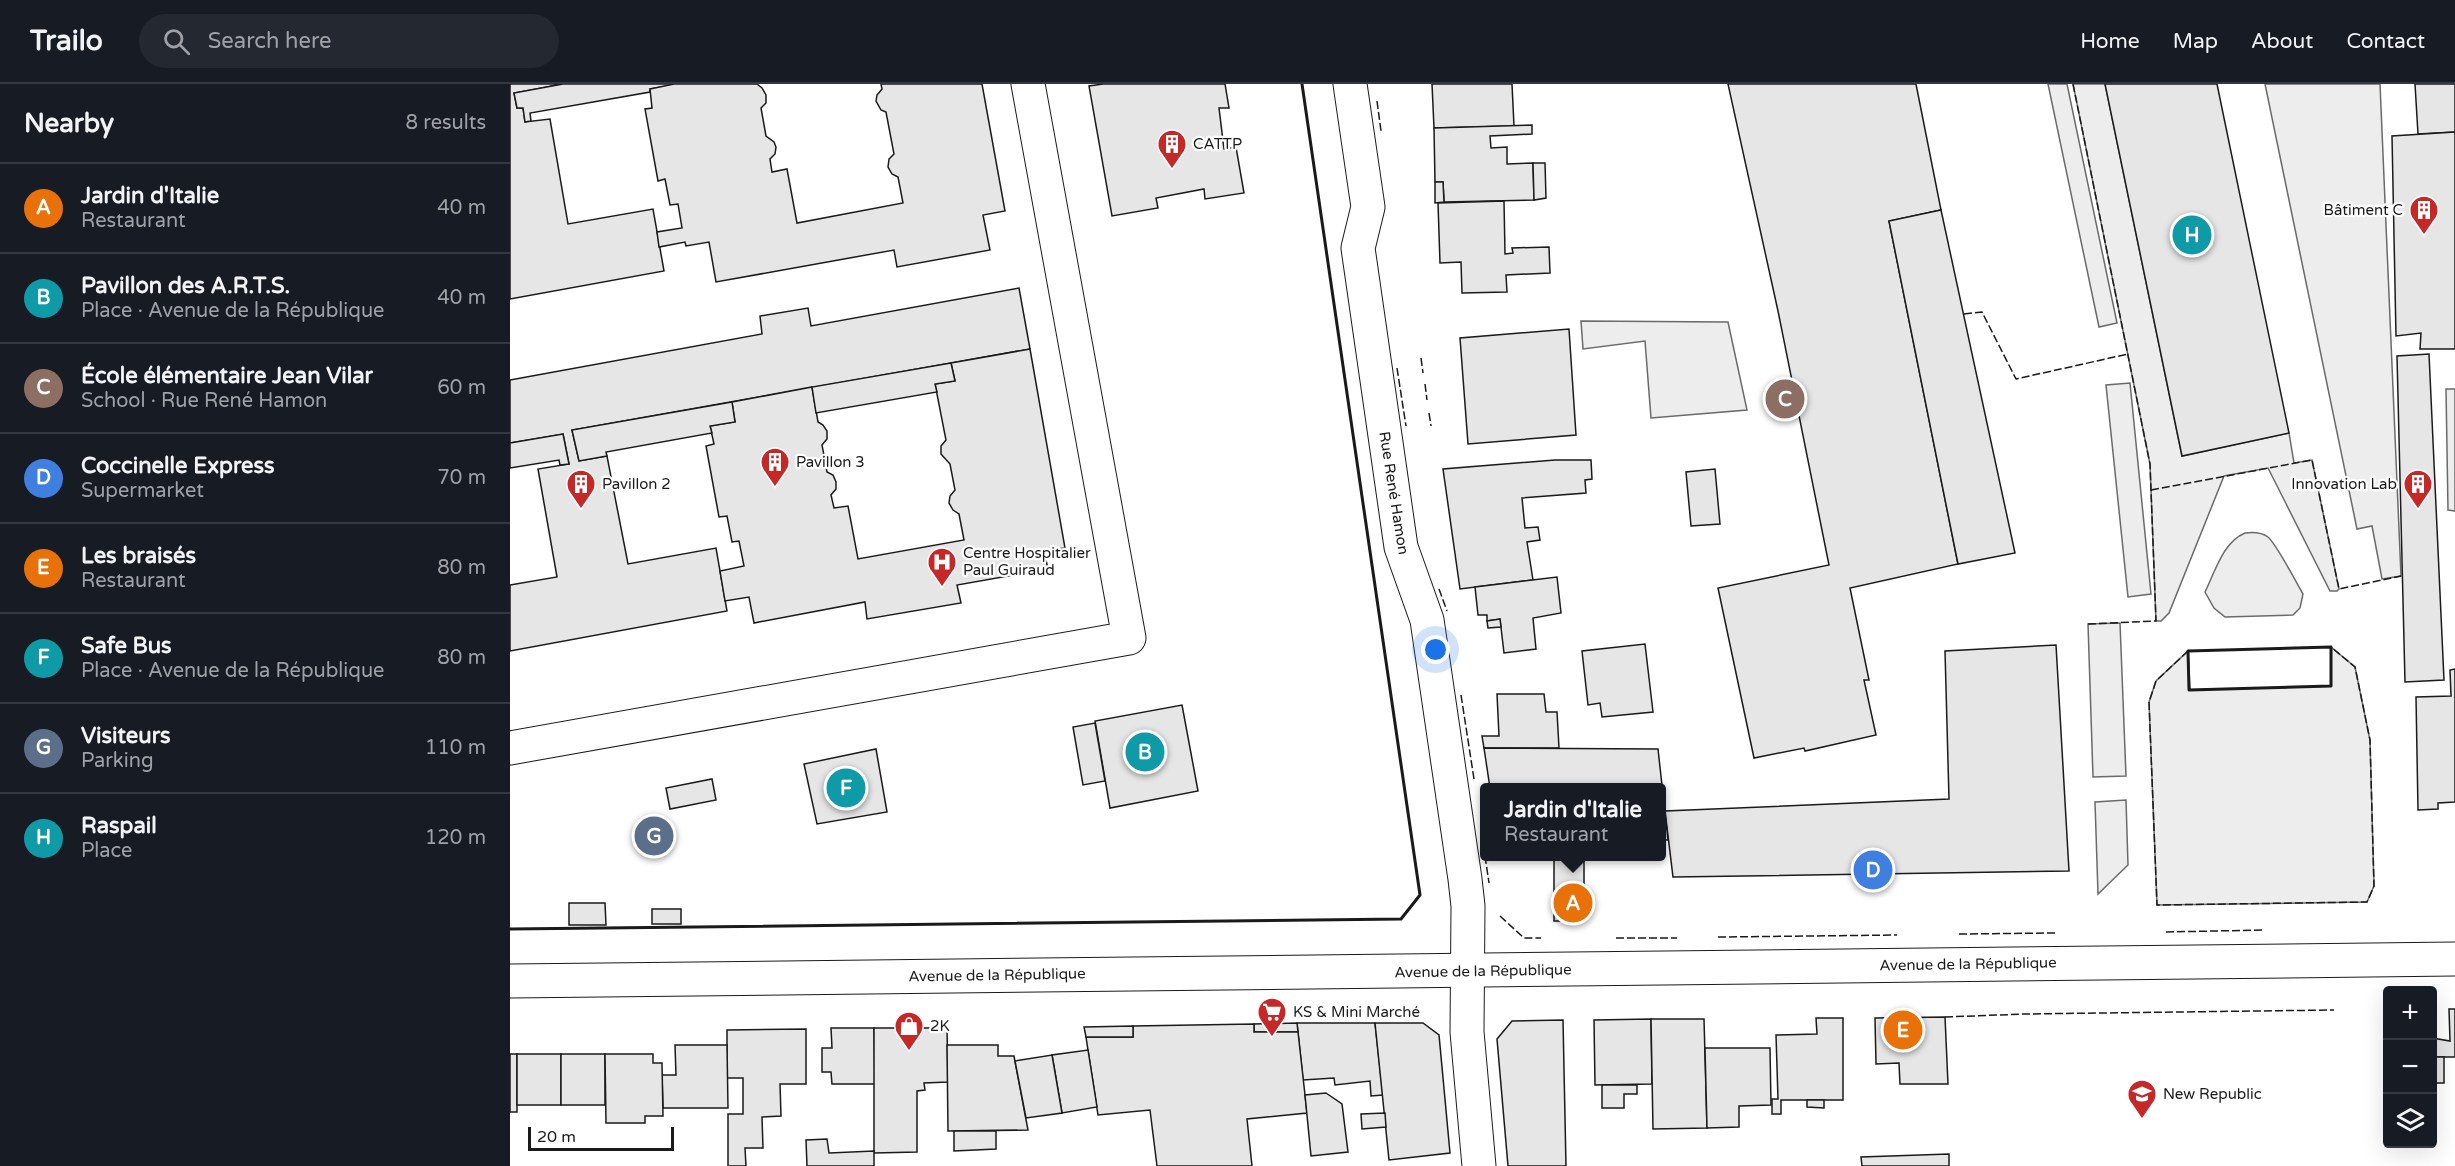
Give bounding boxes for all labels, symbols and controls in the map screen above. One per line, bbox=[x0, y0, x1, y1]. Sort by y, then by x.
search box bbox=[139, 14, 559, 68]
text: Trailo bbox=[30, 24, 103, 58]
icon: search bbox=[160, 25, 193, 58]
text: Search here bbox=[208, 28, 332, 54]
text: Home bbox=[2080, 29, 2140, 54]
text: Map bbox=[2173, 29, 2218, 54]
text: About bbox=[2251, 29, 2313, 54]
text: Contact bbox=[2346, 29, 2425, 54]
text: Nearby bbox=[24, 108, 114, 139]
text: 8 results bbox=[406, 111, 486, 135]
building icon: CATTP bbox=[1156, 128, 1188, 170]
place label: CATTP bbox=[1193, 135, 1242, 153]
text: Jardin d'Italie bbox=[81, 183, 219, 209]
building icon: Bâtiment C bbox=[2408, 194, 2440, 236]
text: A bbox=[36, 196, 51, 220]
text: 40 m bbox=[437, 196, 486, 220]
place label: Bâtiment C bbox=[2324, 201, 2403, 219]
text: Restaurant bbox=[81, 209, 186, 233]
pin: H bbox=[2172, 212, 2212, 258]
text: Pavillon des A.R.T.S. bbox=[81, 273, 290, 299]
text: B bbox=[37, 286, 50, 310]
text: 40 m bbox=[437, 286, 486, 310]
text: Place · Avenue de la République bbox=[81, 299, 384, 323]
text: École élémentaire Jean Vilar bbox=[81, 363, 373, 389]
text: C bbox=[37, 376, 50, 400]
text: 60 m bbox=[437, 376, 486, 400]
pin: C bbox=[1766, 376, 1804, 422]
text: School · Rue René Hamon bbox=[81, 389, 327, 413]
street label: Rue René Hamon bbox=[1375, 430, 1413, 556]
building icon: Pavillon 3 bbox=[759, 446, 791, 488]
text: Coccinelle Express bbox=[81, 453, 275, 479]
place label: Pavillon 3 bbox=[796, 453, 865, 471]
text: D bbox=[36, 466, 51, 490]
text: 70 m bbox=[437, 466, 486, 490]
building icon: Pavillon 2 bbox=[565, 468, 597, 510]
building icon: Innovation Lab bbox=[2402, 468, 2434, 510]
place label: Pavillon 2 bbox=[602, 475, 671, 493]
place label: Innovation Lab bbox=[2291, 475, 2397, 493]
text: Supermarket bbox=[81, 479, 204, 503]
text: Les braisés bbox=[81, 543, 196, 569]
place label: Centre Hospitalier Paul Guiraud bbox=[963, 544, 1091, 579]
hospital icon: Centre Hospitalier Paul Guiraud bbox=[926, 546, 958, 588]
text: E bbox=[37, 556, 50, 580]
text: 80 m bbox=[437, 556, 486, 580]
text: Restaurant bbox=[81, 569, 186, 593]
text: Safe Bus bbox=[81, 633, 172, 659]
your location bbox=[1421, 635, 1450, 664]
text: F bbox=[37, 646, 50, 670]
text: 80 m bbox=[437, 646, 486, 670]
text: Place · Avenue de la République bbox=[81, 659, 384, 683]
text: Visiteurs bbox=[81, 723, 171, 749]
pin: B bbox=[1126, 730, 1164, 774]
text: G bbox=[36, 736, 51, 760]
text: 110 m bbox=[425, 736, 486, 760]
text: Parking bbox=[81, 749, 154, 773]
pin: F bbox=[826, 766, 866, 810]
popup bbox=[1480, 783, 1666, 861]
text: Jardin d'Italie bbox=[1504, 797, 1642, 823]
text: Raspail bbox=[81, 813, 157, 839]
pin: G bbox=[634, 814, 674, 858]
text: Restaurant bbox=[1504, 823, 1608, 847]
text: H bbox=[36, 826, 51, 850]
text: 120 m bbox=[425, 826, 486, 850]
text: Place bbox=[81, 839, 132, 863]
pin: D bbox=[1854, 848, 1892, 892]
pin: A bbox=[1554, 880, 1592, 926]
street label: Avenue de la République bbox=[1879, 953, 2057, 975]
street label: Avenue de la République bbox=[1394, 960, 1572, 982]
street label: Avenue de la République bbox=[908, 964, 1086, 986]
map controls bbox=[2383, 986, 2437, 1148]
button: + bbox=[2383, 986, 2437, 1040]
supermarket icon: KS & Mini Marché bbox=[1256, 996, 1288, 1038]
place label: KS & Mini Marché bbox=[1293, 1003, 1420, 1021]
pin: E bbox=[1884, 1008, 1922, 1052]
shop icon: 2K bbox=[893, 1010, 925, 1052]
place label: 2K bbox=[930, 1017, 949, 1035]
button: − bbox=[2383, 1040, 2437, 1094]
school or university icon: New Republic bbox=[2126, 1078, 2158, 1120]
place label: New Republic bbox=[2163, 1085, 2262, 1103]
button: layers bbox=[2383, 1094, 2437, 1148]
scale bar bbox=[528, 1124, 674, 1152]
text: 20 m bbox=[537, 1127, 576, 1147]

